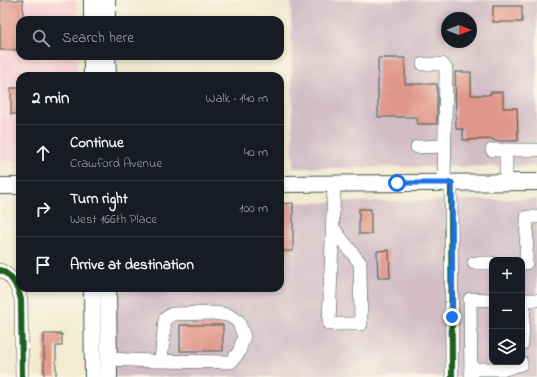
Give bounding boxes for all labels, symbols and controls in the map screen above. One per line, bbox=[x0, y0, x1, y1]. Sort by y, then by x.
north arrow bbox=[441, 12, 477, 48]
search box bbox=[16, 16, 284, 60]
icon: search bbox=[30, 27, 52, 49]
text: Search here bbox=[62, 27, 134, 49]
text: 2 min bbox=[32, 86, 69, 111]
text: Walk · 140 m bbox=[205, 89, 268, 108]
text: Continue bbox=[70, 132, 124, 154]
icon: ahead bbox=[32, 142, 54, 164]
text: 40 m bbox=[244, 143, 268, 162]
text: Crawford Avenue bbox=[70, 154, 162, 173]
route start bbox=[388, 174, 406, 192]
text: Turn right bbox=[70, 188, 128, 210]
icon: right bbox=[32, 198, 54, 220]
text: 100 m bbox=[239, 199, 268, 218]
text: West 166th Place bbox=[70, 210, 157, 229]
icon: arrive bbox=[32, 254, 54, 276]
text: Arrive at destination bbox=[70, 254, 194, 276]
map controls bbox=[489, 257, 525, 365]
button: + bbox=[489, 257, 525, 293]
button: − bbox=[489, 293, 525, 329]
route end bbox=[443, 308, 461, 326]
button: layers bbox=[489, 329, 525, 365]

